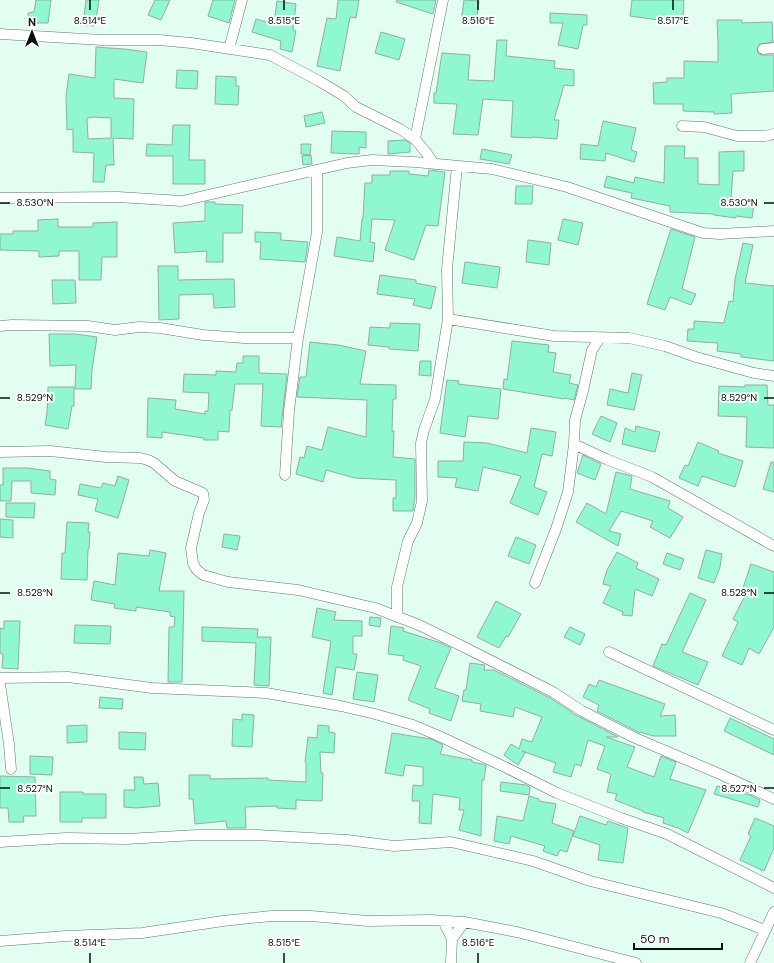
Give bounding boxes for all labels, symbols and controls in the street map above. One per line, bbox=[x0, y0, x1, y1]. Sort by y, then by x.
north arrow bbox=[12, 12, 52, 52]
text: 8.514°E bbox=[74, 14, 107, 27]
text: 8.515°E bbox=[268, 14, 301, 27]
text: 8.516°E bbox=[462, 14, 495, 27]
text: 8.517°E bbox=[657, 14, 689, 27]
text: N bbox=[28, 15, 36, 29]
text: 8.530°N bbox=[16, 196, 54, 209]
text: 8.530°N bbox=[720, 196, 758, 209]
text: 8.529°N bbox=[17, 391, 53, 404]
text: 8.529°N bbox=[721, 391, 757, 404]
text: 8.528°N bbox=[17, 586, 53, 599]
text: 8.528°N bbox=[721, 586, 757, 599]
text: 8.527°N bbox=[17, 782, 53, 795]
text: 8.527°N bbox=[721, 782, 757, 795]
scale bar bbox=[634, 925, 722, 951]
text: 50 m bbox=[640, 931, 669, 947]
text: 8.514°E bbox=[74, 936, 107, 949]
text: 8.515°E bbox=[268, 936, 301, 949]
text: 8.516°E bbox=[462, 936, 495, 949]

